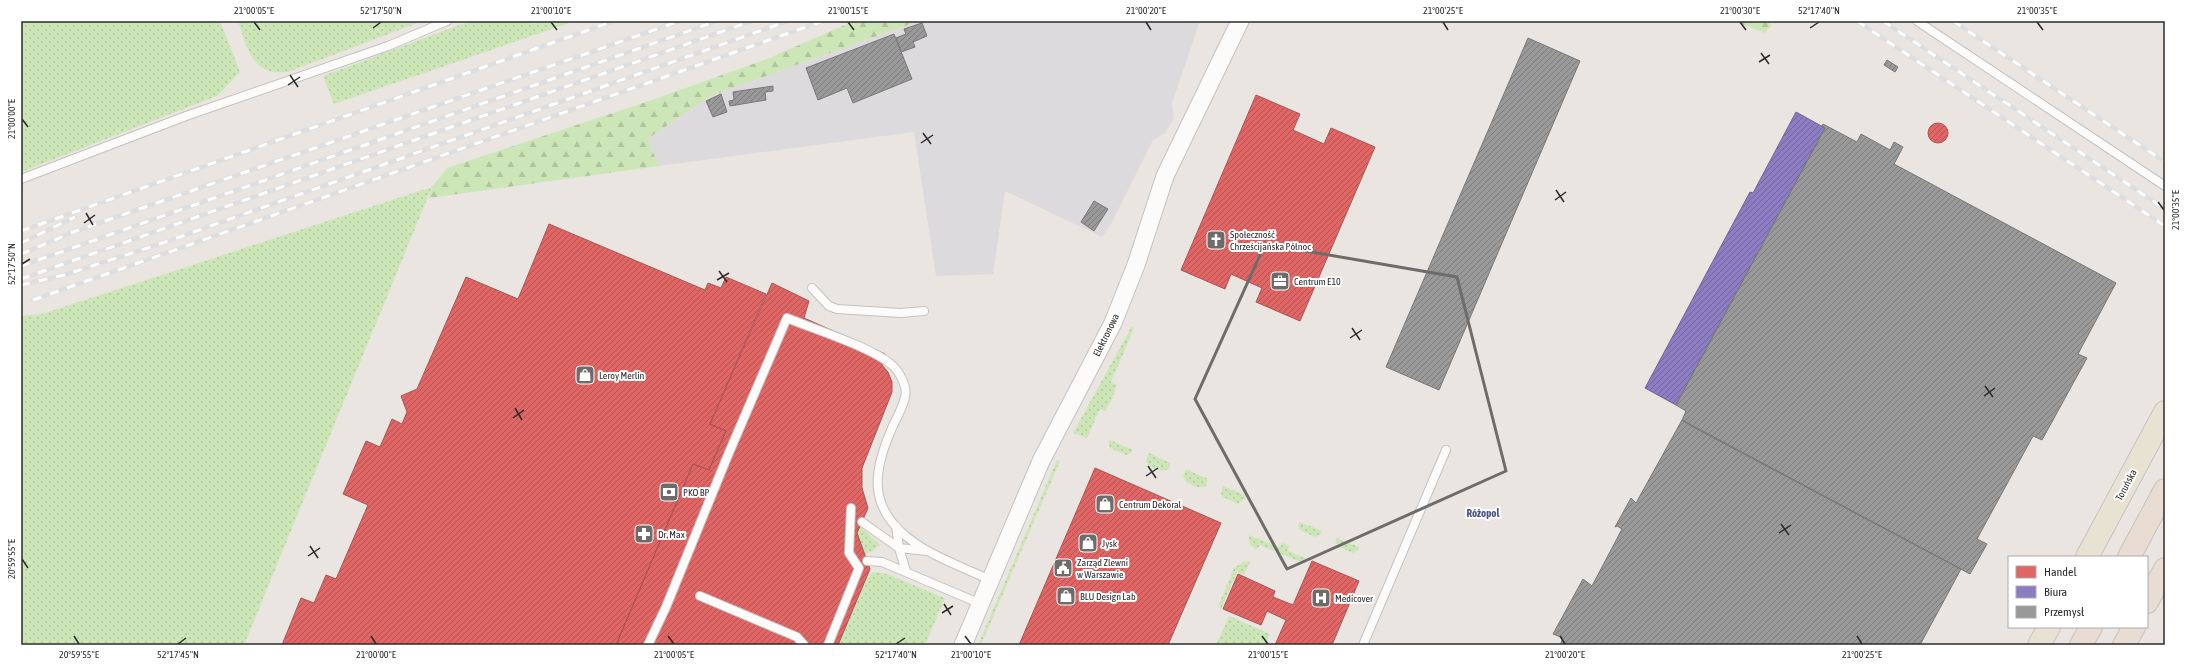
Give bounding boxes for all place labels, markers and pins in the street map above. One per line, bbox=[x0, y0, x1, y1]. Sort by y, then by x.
church icon: Społeczność Chrześcijańska Północ bbox=[1205, 229, 1227, 251]
place label: Społeczność Chrześcijańska Północ bbox=[1230, 229, 1311, 252]
office icon: Centrum E10 bbox=[1269, 270, 1291, 292]
place label: Centrum E10 bbox=[1294, 276, 1341, 287]
shop icon: Leroy Merlin bbox=[574, 364, 596, 386]
place label: Leroy Merlin bbox=[599, 370, 645, 381]
bank icon: PKO BP bbox=[658, 481, 680, 503]
place label: PKO BP bbox=[683, 487, 709, 498]
shop icon: Centrum Dekoral bbox=[1094, 493, 1116, 515]
place label: Centrum Dekoral bbox=[1119, 499, 1182, 510]
pharmacy icon: Dr. Max bbox=[633, 523, 655, 545]
place label: Dr. Max bbox=[658, 529, 685, 540]
shop icon: Jysk bbox=[1077, 532, 1099, 554]
place label: Jysk bbox=[1102, 538, 1118, 549]
public building icon: Zarząd Zlewni w Warszawie bbox=[1052, 557, 1074, 579]
place label: Zarząd Zlewni w Warszawie bbox=[1077, 557, 1128, 580]
shop icon: BLU Design Lab bbox=[1055, 585, 1077, 607]
hospital icon: Medicover bbox=[1310, 587, 1332, 609]
place label: BLU Design Lab bbox=[1080, 591, 1136, 602]
place label: Medicover bbox=[1335, 593, 1374, 604]

